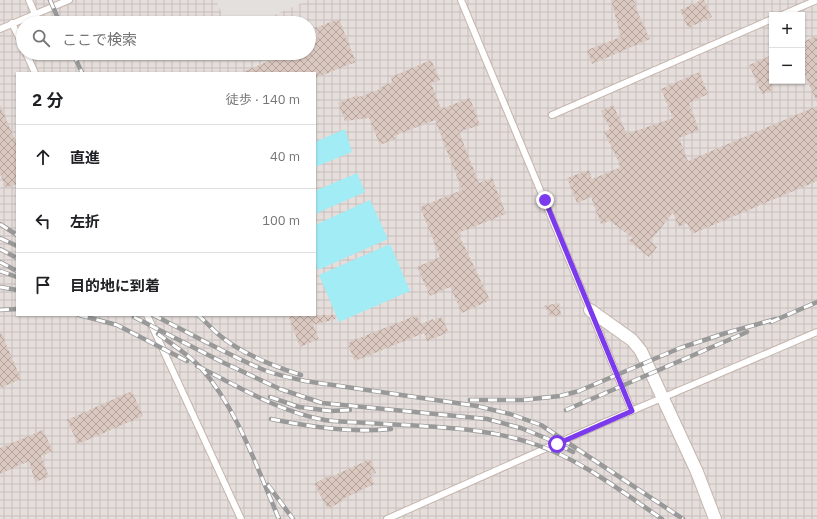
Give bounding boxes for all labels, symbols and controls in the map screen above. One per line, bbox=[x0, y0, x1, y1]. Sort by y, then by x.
map controls bbox=[769, 12, 805, 84]
button: + bbox=[769, 12, 805, 48]
search box bbox=[16, 16, 316, 60]
icon: search bbox=[30, 27, 52, 49]
text: ここで検索 bbox=[62, 30, 137, 49]
button: − bbox=[769, 48, 805, 84]
text: 2 分 bbox=[32, 89, 63, 111]
text: 徒歩 · 140 m bbox=[226, 91, 300, 108]
icon: ahead bbox=[32, 146, 54, 168]
text: 直進 bbox=[70, 148, 100, 167]
text: 40 m bbox=[270, 148, 300, 165]
route end bbox=[536, 191, 554, 209]
icon: left bbox=[32, 210, 54, 232]
text: 左折 bbox=[70, 212, 100, 231]
text: 100 m bbox=[262, 212, 300, 229]
icon: arrive bbox=[32, 274, 54, 296]
text: 目的地に到着 bbox=[70, 276, 160, 295]
route start bbox=[548, 435, 566, 453]

